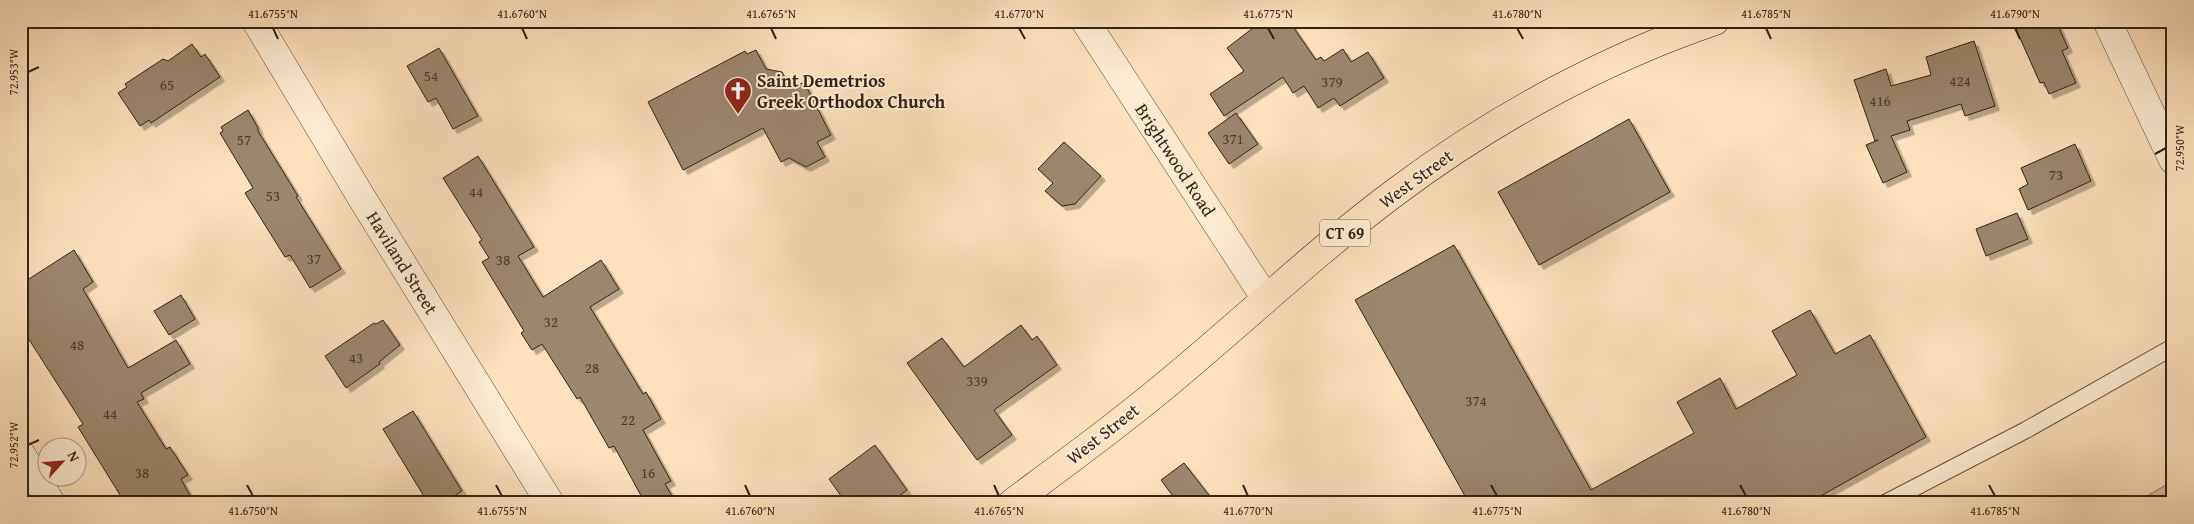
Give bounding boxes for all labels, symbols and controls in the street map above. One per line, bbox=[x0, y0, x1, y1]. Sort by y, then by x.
text: 41.6755°N bbox=[248, 5, 298, 22]
text: 41.6760°N bbox=[497, 5, 547, 22]
text: 41.6765°N bbox=[746, 5, 796, 22]
text: 41.6770°N bbox=[994, 5, 1044, 22]
text: 41.6775°N bbox=[1243, 5, 1293, 22]
text: 41.6780°N bbox=[1492, 5, 1542, 22]
text: 41.6785°N bbox=[1741, 5, 1791, 22]
text: 41.6790°N bbox=[1990, 5, 2040, 22]
text: 72.953°W bbox=[5, 48, 22, 95]
house number: 54 bbox=[424, 65, 438, 86]
place label: Saint Demetrios Greek Orthodox Church bbox=[757, 67, 946, 115]
house number: 424 bbox=[1949, 70, 1971, 91]
house number: 379 bbox=[1321, 71, 1343, 92]
house number: 65 bbox=[160, 74, 174, 95]
church icon: Saint Demetrios Greek Orthodox Church bbox=[723, 76, 753, 115]
house number: 416 bbox=[1869, 90, 1891, 111]
street label: Brightwood Road bbox=[1129, 98, 1222, 222]
text: 72.950°W bbox=[2171, 124, 2188, 171]
house number: 371 bbox=[1222, 128, 1244, 149]
house number: 57 bbox=[237, 129, 251, 150]
street label: West Street bbox=[1373, 142, 1459, 215]
house number: 73 bbox=[2049, 164, 2063, 185]
house number: 44 bbox=[469, 181, 483, 202]
house number: 53 bbox=[266, 185, 280, 206]
street label: Haviland Street bbox=[360, 206, 445, 320]
road number: CT 69 bbox=[1320, 220, 1370, 247]
house number: 37 bbox=[307, 248, 321, 269]
house number: 38 bbox=[496, 249, 510, 270]
house number: 32 bbox=[544, 311, 558, 332]
house number: 48 bbox=[70, 334, 84, 355]
house number: 43 bbox=[349, 347, 363, 368]
house number: 28 bbox=[585, 357, 599, 378]
house number: 339 bbox=[966, 370, 988, 391]
house number: 374 bbox=[1465, 390, 1487, 411]
street label: West Street bbox=[1060, 396, 1145, 471]
house number: 44 bbox=[103, 403, 117, 424]
house number: 22 bbox=[621, 409, 635, 430]
text: 72.952°W bbox=[5, 421, 22, 468]
north arrow bbox=[38, 436, 88, 486]
text: N bbox=[63, 448, 85, 465]
house number: 38 bbox=[135, 462, 149, 483]
house number: 16 bbox=[641, 462, 655, 483]
text: 41.6750°N bbox=[228, 502, 278, 519]
text: 41.6755°N bbox=[477, 502, 527, 519]
text: 41.6760°N bbox=[725, 502, 775, 519]
text: 41.6765°N bbox=[974, 502, 1024, 519]
text: 41.6770°N bbox=[1223, 502, 1273, 519]
text: 41.6775°N bbox=[1472, 502, 1522, 519]
text: 41.6780°N bbox=[1721, 502, 1771, 519]
text: 41.6785°N bbox=[1970, 502, 2020, 519]

